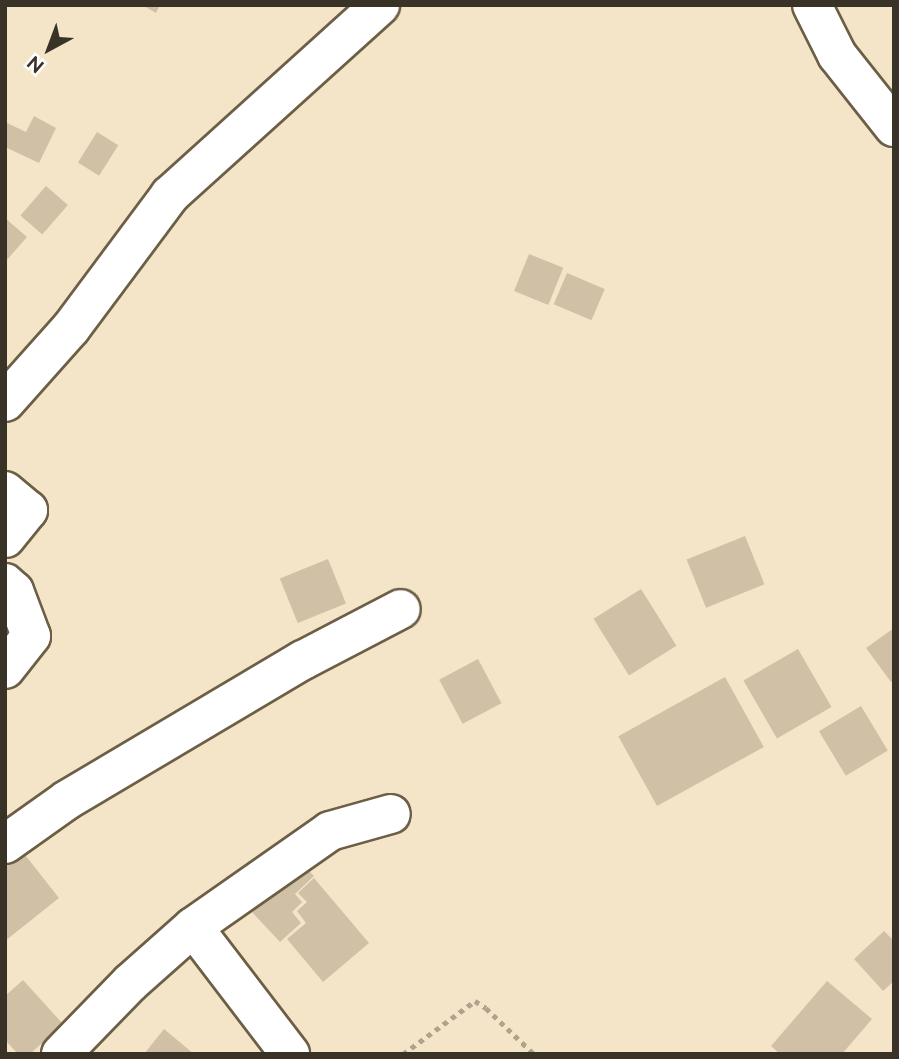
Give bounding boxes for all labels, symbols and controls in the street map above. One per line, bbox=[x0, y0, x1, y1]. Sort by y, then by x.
north arrow bbox=[14, 14, 84, 84]
text: N bbox=[23, 52, 48, 78]

